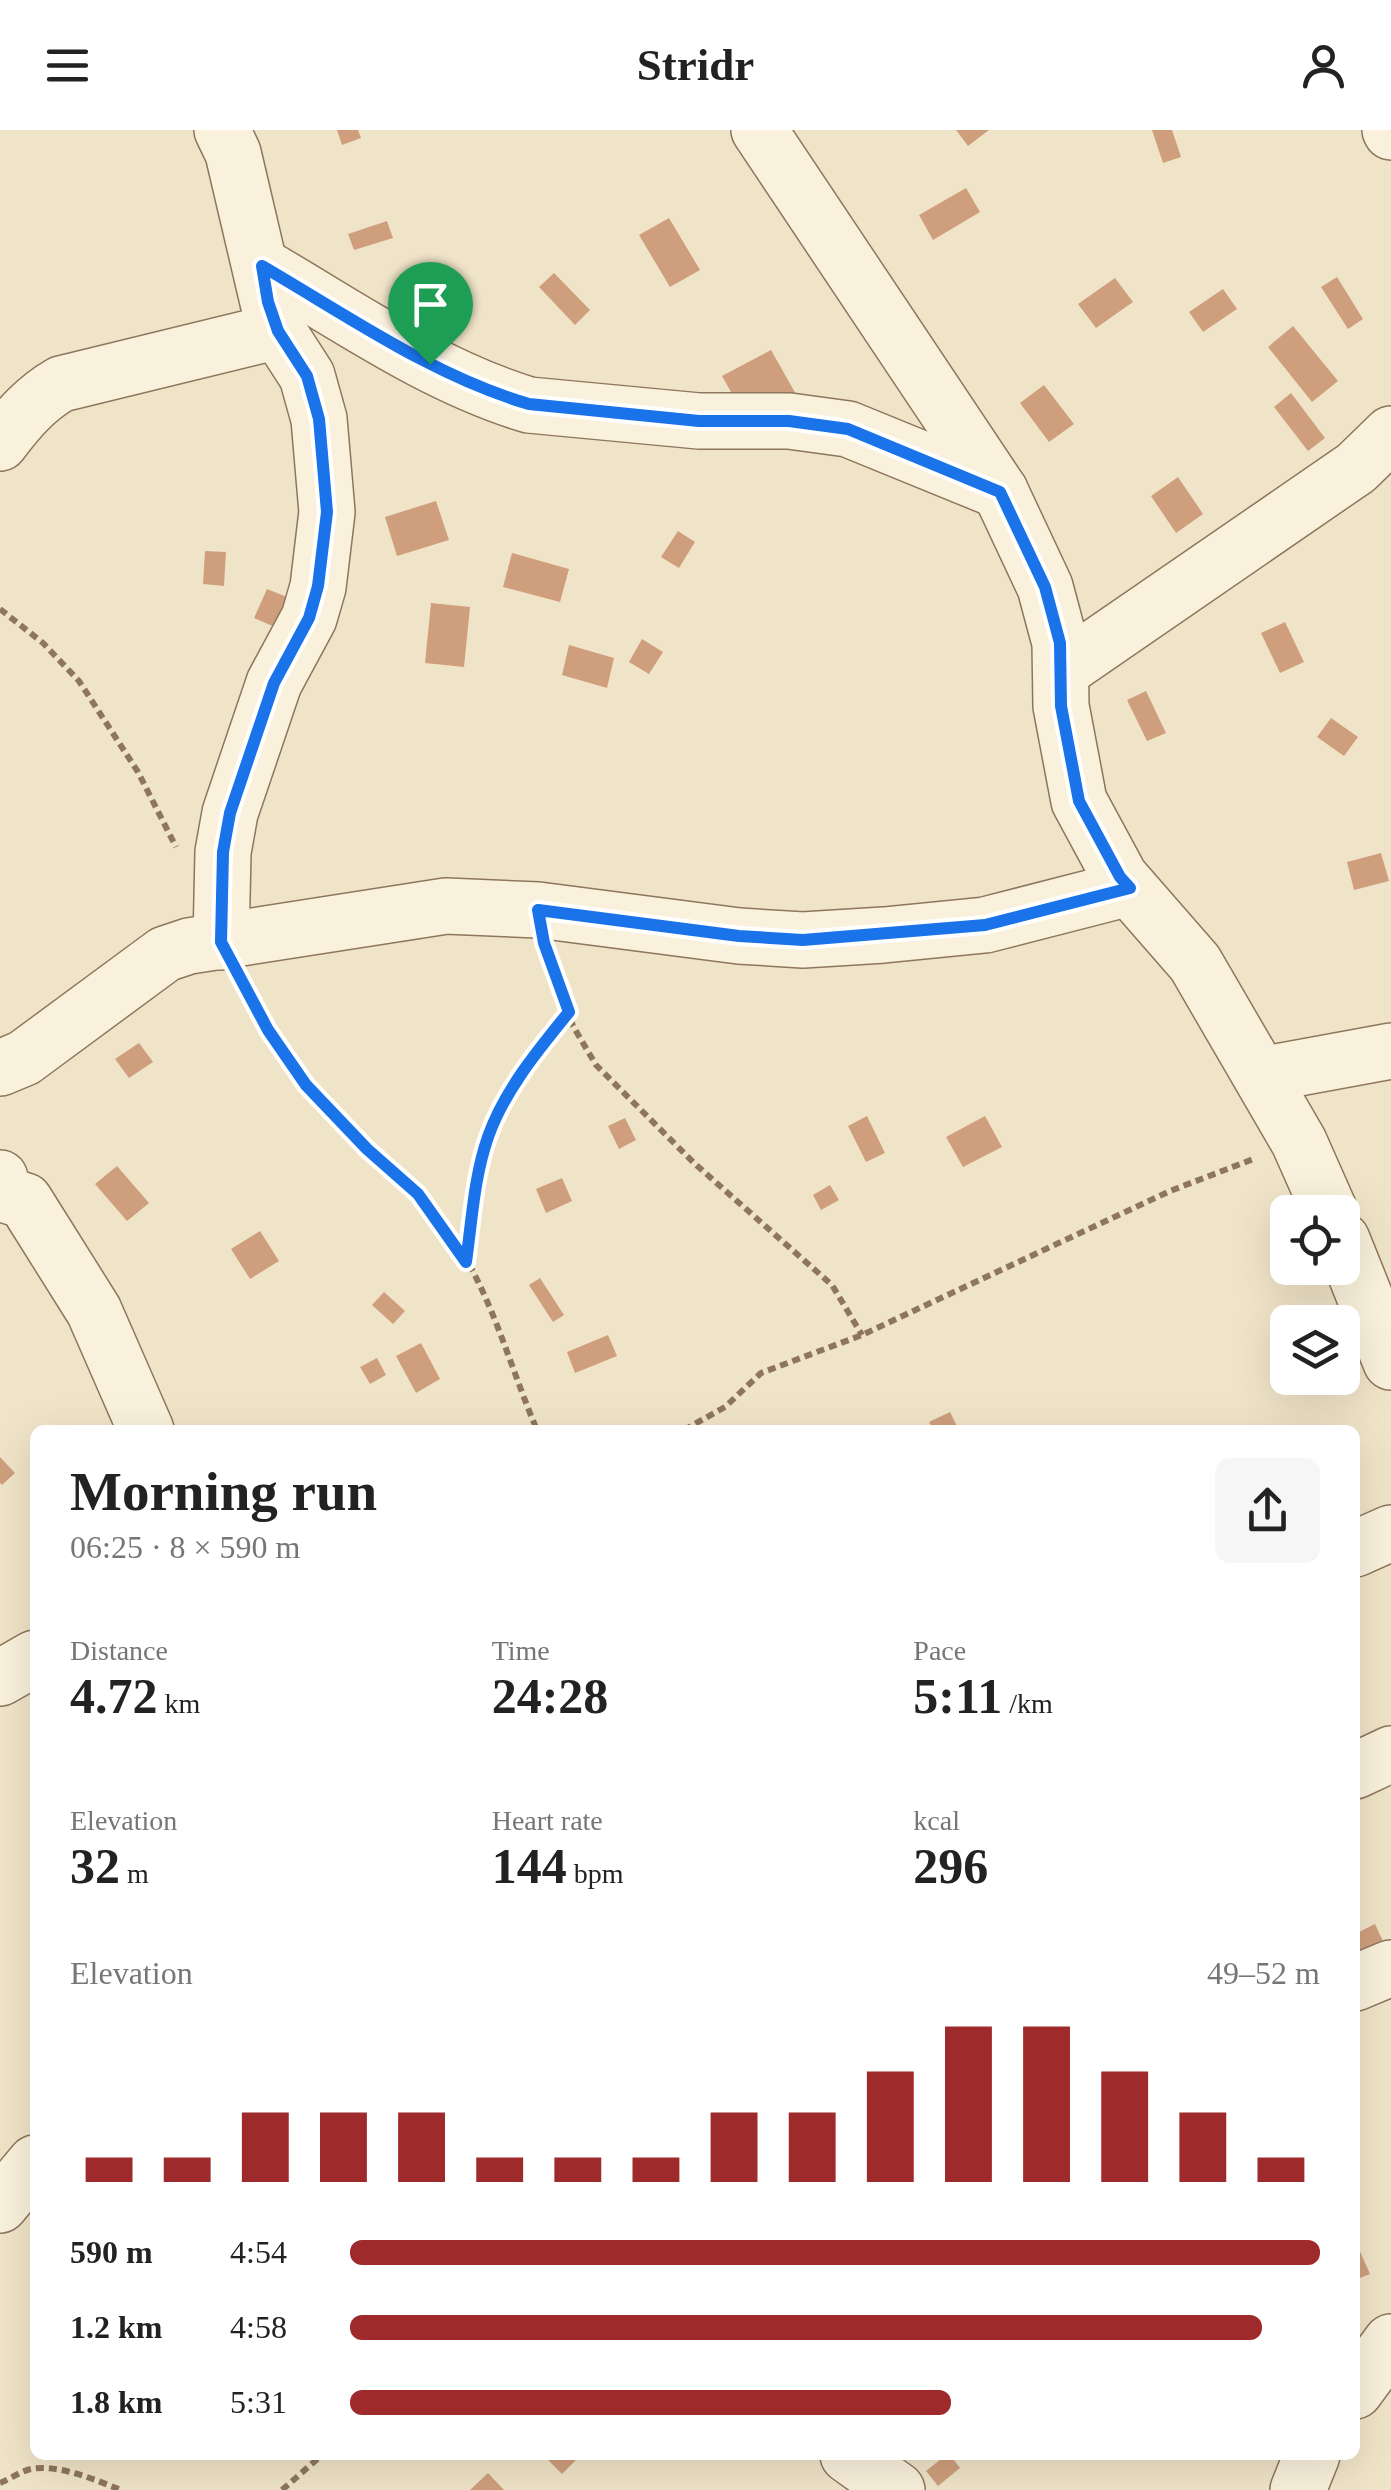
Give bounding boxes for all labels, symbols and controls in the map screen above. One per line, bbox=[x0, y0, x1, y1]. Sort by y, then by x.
icon: menu bbox=[40, 38, 95, 93]
icon: person bbox=[1296, 38, 1351, 93]
text: Stridr bbox=[637, 40, 754, 90]
pin bbox=[388, 262, 473, 365]
icon: arrive bbox=[403, 277, 458, 332]
map controls bbox=[1270, 1195, 1360, 1395]
button: locate bbox=[1270, 1195, 1360, 1285]
button: layers bbox=[1270, 1305, 1360, 1395]
button: share bbox=[1215, 1458, 1320, 1563]
text: Morning run bbox=[70, 1461, 377, 1522]
text: 06:25 · 8 × 590 m bbox=[70, 1529, 300, 1565]
text: Distance bbox=[70, 1635, 168, 1666]
text: Time bbox=[492, 1635, 550, 1666]
text: Pace bbox=[913, 1635, 966, 1666]
text: 4.72 bbox=[70, 1668, 158, 1724]
text: 24:28 bbox=[492, 1668, 608, 1724]
text: 5:11 bbox=[913, 1668, 1002, 1724]
text: km bbox=[158, 1688, 200, 1719]
text: /km bbox=[1002, 1688, 1053, 1719]
text: Elevation bbox=[70, 1805, 177, 1836]
text: Heart rate bbox=[492, 1805, 603, 1836]
text: kcal bbox=[913, 1805, 960, 1836]
text: 32 bbox=[70, 1838, 120, 1894]
text: 144 bbox=[492, 1838, 567, 1894]
text: 296 bbox=[913, 1838, 988, 1894]
text: m bbox=[120, 1858, 149, 1889]
text: bpm bbox=[567, 1858, 623, 1889]
text: Elevation bbox=[70, 1955, 193, 1991]
text: 49–52 m bbox=[1207, 1955, 1320, 1991]
text: 590 m bbox=[70, 2234, 153, 2270]
text: 4:54 bbox=[230, 2234, 287, 2270]
text: 1.2 km bbox=[70, 2309, 162, 2345]
text: 4:58 bbox=[230, 2309, 287, 2345]
text: 1.8 km bbox=[70, 2384, 162, 2420]
text: 5:31 bbox=[230, 2384, 287, 2420]

